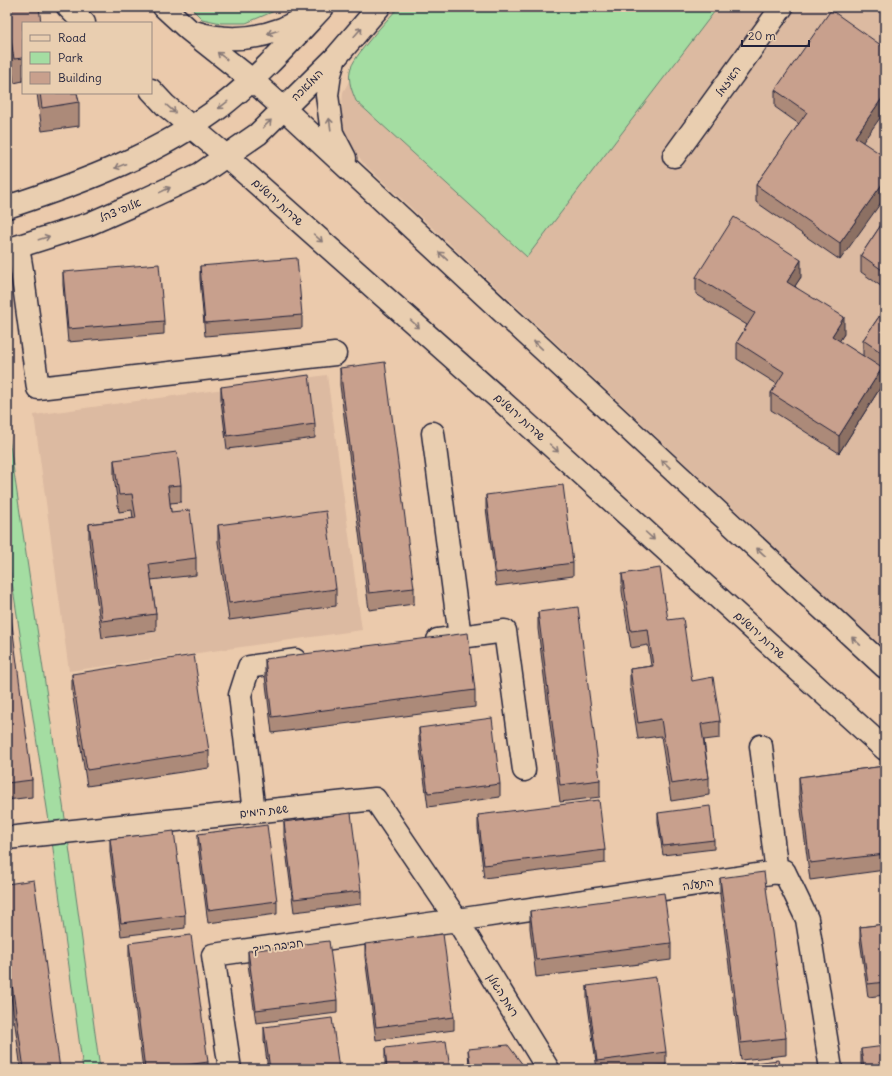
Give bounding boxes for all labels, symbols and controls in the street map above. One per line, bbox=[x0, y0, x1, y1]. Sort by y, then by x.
legend bbox=[22, 22, 152, 94]
scale bar bbox=[742, 22, 809, 48]
one-way arrow bbox=[353, 27, 362, 37]
text: 20 m bbox=[748, 28, 776, 43]
one-way arrow bbox=[266, 29, 279, 36]
text: Road bbox=[58, 30, 86, 45]
text: Park bbox=[58, 50, 83, 65]
one-way arrow bbox=[216, 52, 227, 60]
street label: האיזמל bbox=[712, 63, 744, 99]
street label: המלאכה bbox=[288, 66, 326, 104]
text: Building bbox=[58, 70, 102, 85]
one-way arrow bbox=[217, 100, 228, 109]
one-way arrow bbox=[165, 105, 176, 114]
one-way arrow bbox=[326, 118, 334, 131]
one-way arrow bbox=[262, 120, 272, 129]
one-way arrow bbox=[114, 162, 126, 170]
street label: שדרות ירושלים bbox=[250, 175, 307, 229]
one-way arrow bbox=[159, 186, 171, 193]
street label: אלופי צהל bbox=[97, 195, 143, 225]
one-way arrow bbox=[313, 233, 324, 242]
one-way arrow bbox=[38, 234, 51, 241]
one-way arrow bbox=[438, 251, 448, 261]
one-way arrow bbox=[410, 319, 420, 328]
one-way arrow bbox=[533, 340, 543, 350]
street label: שדרות ירושלים bbox=[492, 390, 549, 444]
one-way arrow bbox=[549, 443, 559, 453]
one-way arrow bbox=[661, 459, 671, 469]
one-way arrow bbox=[645, 531, 655, 540]
one-way arrow bbox=[756, 548, 766, 557]
street label: שדרות ירושלים bbox=[732, 608, 789, 662]
one-way arrow bbox=[852, 637, 862, 646]
street label: ששת הימים bbox=[239, 801, 290, 821]
street label: התעלה bbox=[681, 875, 715, 893]
street label: חביבה רייך bbox=[252, 936, 304, 956]
street label: רמת הגולן bbox=[484, 971, 522, 1019]

